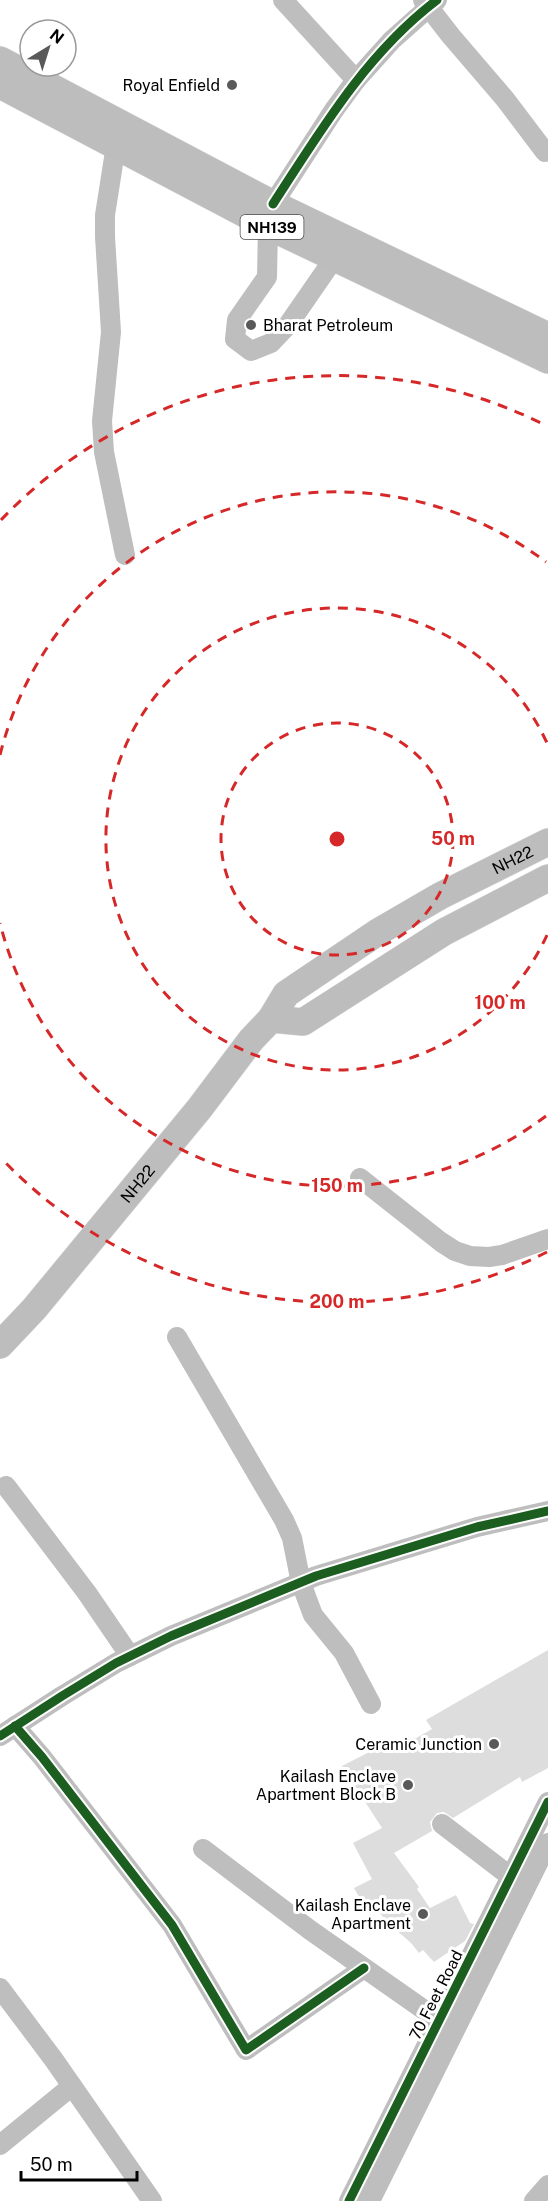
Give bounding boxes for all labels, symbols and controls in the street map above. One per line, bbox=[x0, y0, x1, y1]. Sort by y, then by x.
north arrow bbox=[18, 18, 78, 78]
text: N bbox=[46, 25, 68, 48]
place label: Royal Enfield bbox=[123, 76, 220, 95]
marker: Royal Enfield bbox=[225, 78, 239, 92]
road number: NH139 bbox=[240, 215, 304, 239]
place label: Bharat Petroleum bbox=[263, 316, 393, 335]
marker: Bharat Petroleum bbox=[244, 318, 258, 332]
text: 50 m bbox=[431, 828, 475, 849]
centre of rings bbox=[327, 829, 347, 849]
street label: NH22 bbox=[489, 842, 536, 878]
text: 100 m bbox=[474, 992, 526, 1013]
street label: NH22 bbox=[116, 1161, 159, 1206]
text: 150 m bbox=[311, 1175, 363, 1196]
text: 200 m bbox=[310, 1291, 364, 1312]
place label: Ceramic Junction bbox=[355, 1735, 482, 1754]
marker: Ceramic Junction bbox=[487, 1737, 501, 1751]
place label: Kailash Enclave Apartment Block B bbox=[256, 1767, 396, 1804]
marker: Kailash Enclave Apartment Block B bbox=[401, 1778, 415, 1792]
place label: Kailash Enclave Apartment bbox=[295, 1896, 411, 1933]
marker: Kailash Enclave Apartment bbox=[416, 1907, 430, 1921]
street label: 70 Feet Road bbox=[405, 1947, 467, 2043]
scale bar bbox=[21, 2144, 136, 2182]
text: 50 m bbox=[30, 2154, 73, 2175]

